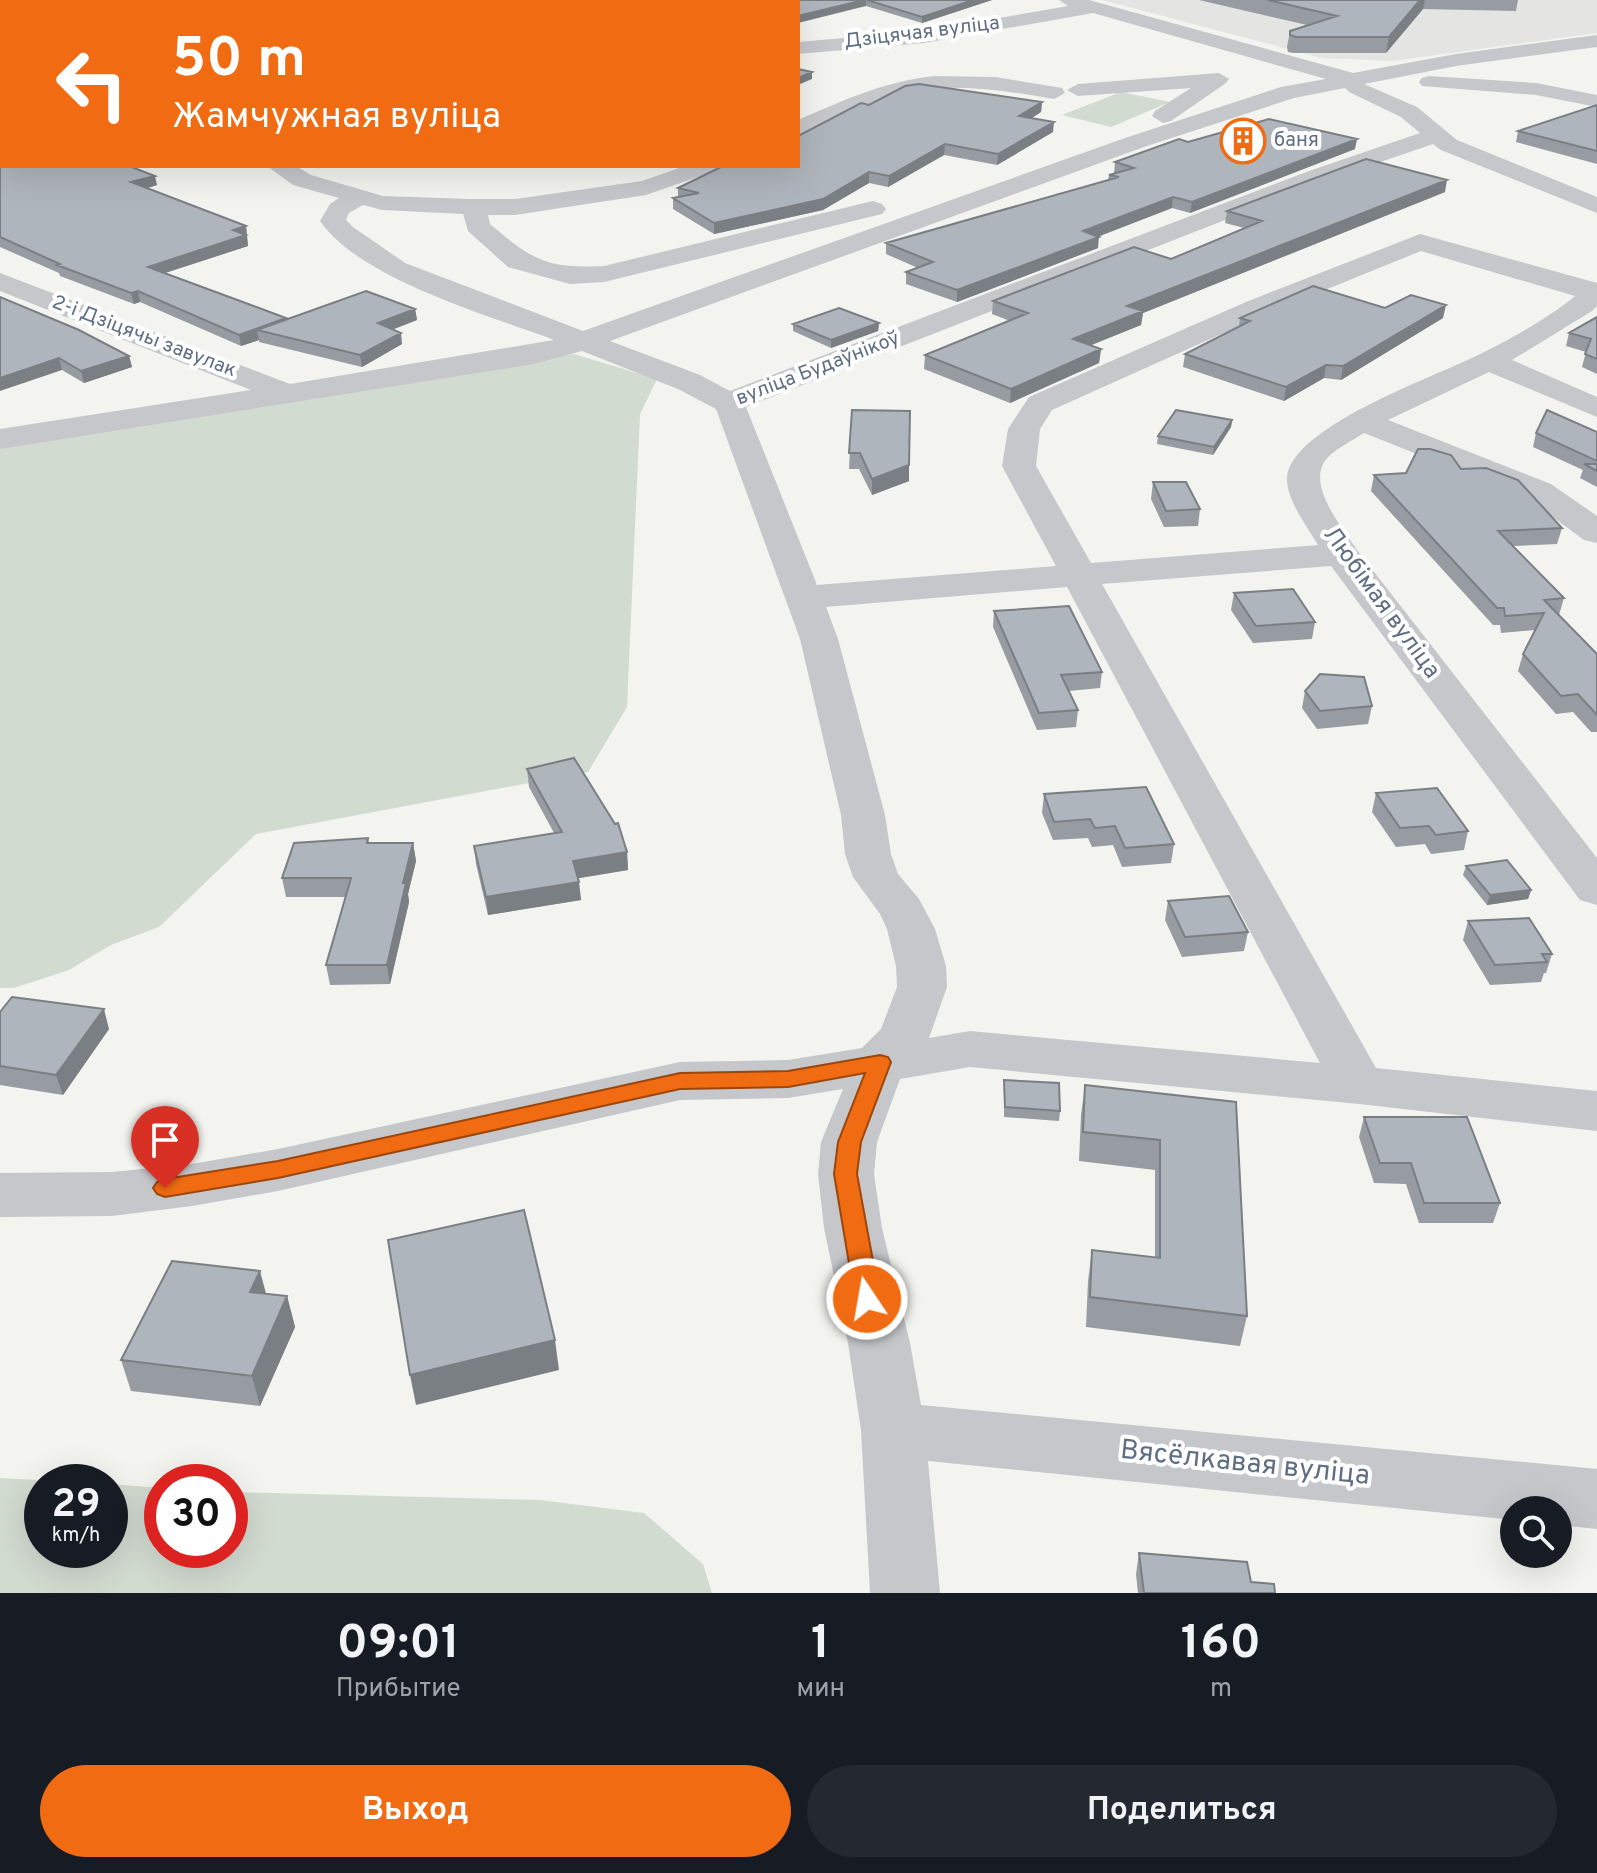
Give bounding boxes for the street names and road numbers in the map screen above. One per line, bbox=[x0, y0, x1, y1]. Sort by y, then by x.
street label: Дзіцячая вуліца bbox=[843, 11, 1001, 55]
street label: 2-і Дзіцячы завулак bbox=[48, 290, 240, 384]
street label: вуліца Будаўнікоў bbox=[733, 326, 903, 412]
street label: Любімая вуліца bbox=[1316, 521, 1446, 685]
street label: Вясёлкавая вуліца bbox=[1118, 1433, 1372, 1495]

